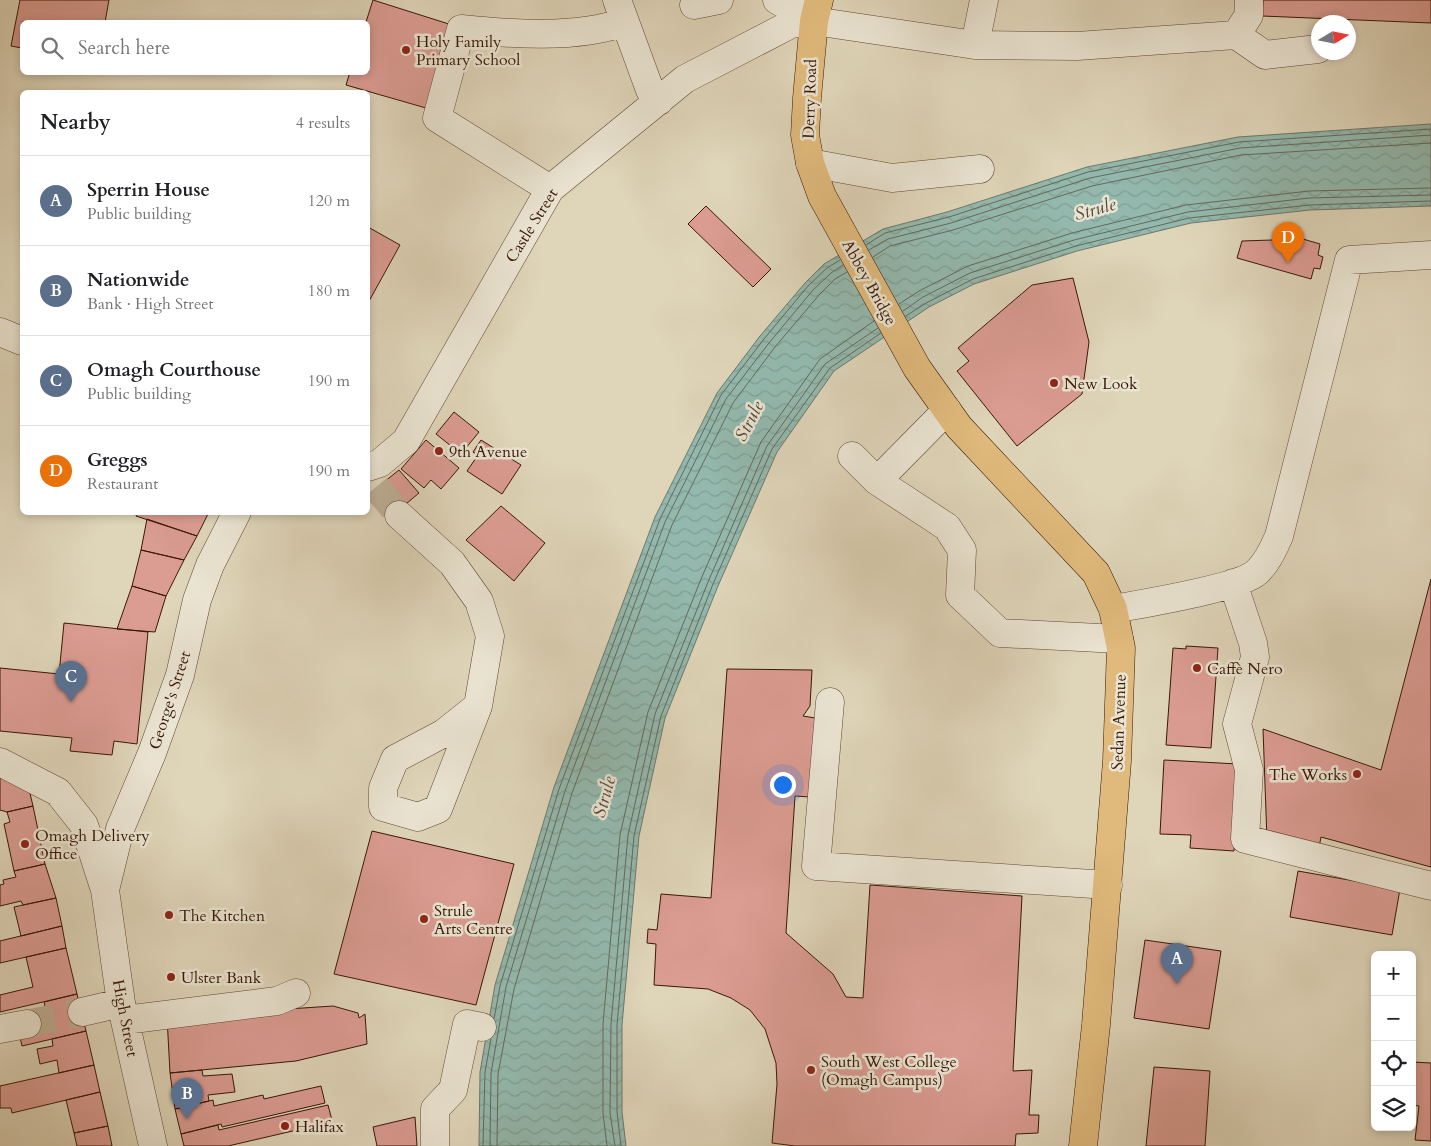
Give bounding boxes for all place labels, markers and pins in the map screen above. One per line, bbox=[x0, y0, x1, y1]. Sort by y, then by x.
place label: Holy Family Primary School bbox=[416, 31, 520, 71]
marker: Holy Family Primary School bbox=[400, 44, 412, 56]
pin: D bbox=[1272, 222, 1304, 263]
place label: New Look bbox=[1064, 373, 1138, 395]
marker: New Look bbox=[1048, 377, 1060, 389]
place label: 9th Avenue bbox=[449, 441, 527, 463]
marker: 9th Avenue bbox=[433, 445, 445, 457]
place label: Caffè Nero bbox=[1207, 658, 1283, 680]
pin: C bbox=[55, 661, 87, 702]
marker: Caffè Nero bbox=[1191, 662, 1203, 674]
place label: The Works bbox=[1269, 764, 1347, 786]
marker: The Works bbox=[1351, 768, 1363, 780]
place label: Omagh Delivery Office bbox=[35, 825, 150, 865]
marker: Omagh Delivery Office bbox=[19, 838, 31, 850]
place label: Strule Arts Centre bbox=[434, 900, 513, 940]
place label: The Kitchen bbox=[179, 905, 265, 927]
marker: The Kitchen bbox=[163, 909, 175, 921]
marker: Strule Arts Centre bbox=[418, 913, 430, 925]
pin: A bbox=[1161, 943, 1193, 984]
place label: Ulster Bank bbox=[181, 967, 262, 989]
marker: Ulster Bank bbox=[165, 971, 177, 983]
place label: South West College (Omagh Campus) bbox=[821, 1051, 957, 1091]
marker: South West College (Omagh Campus) bbox=[805, 1064, 817, 1076]
pin: B bbox=[171, 1078, 203, 1119]
place label: Halifax bbox=[295, 1116, 344, 1138]
marker: Halifax bbox=[279, 1120, 291, 1132]

